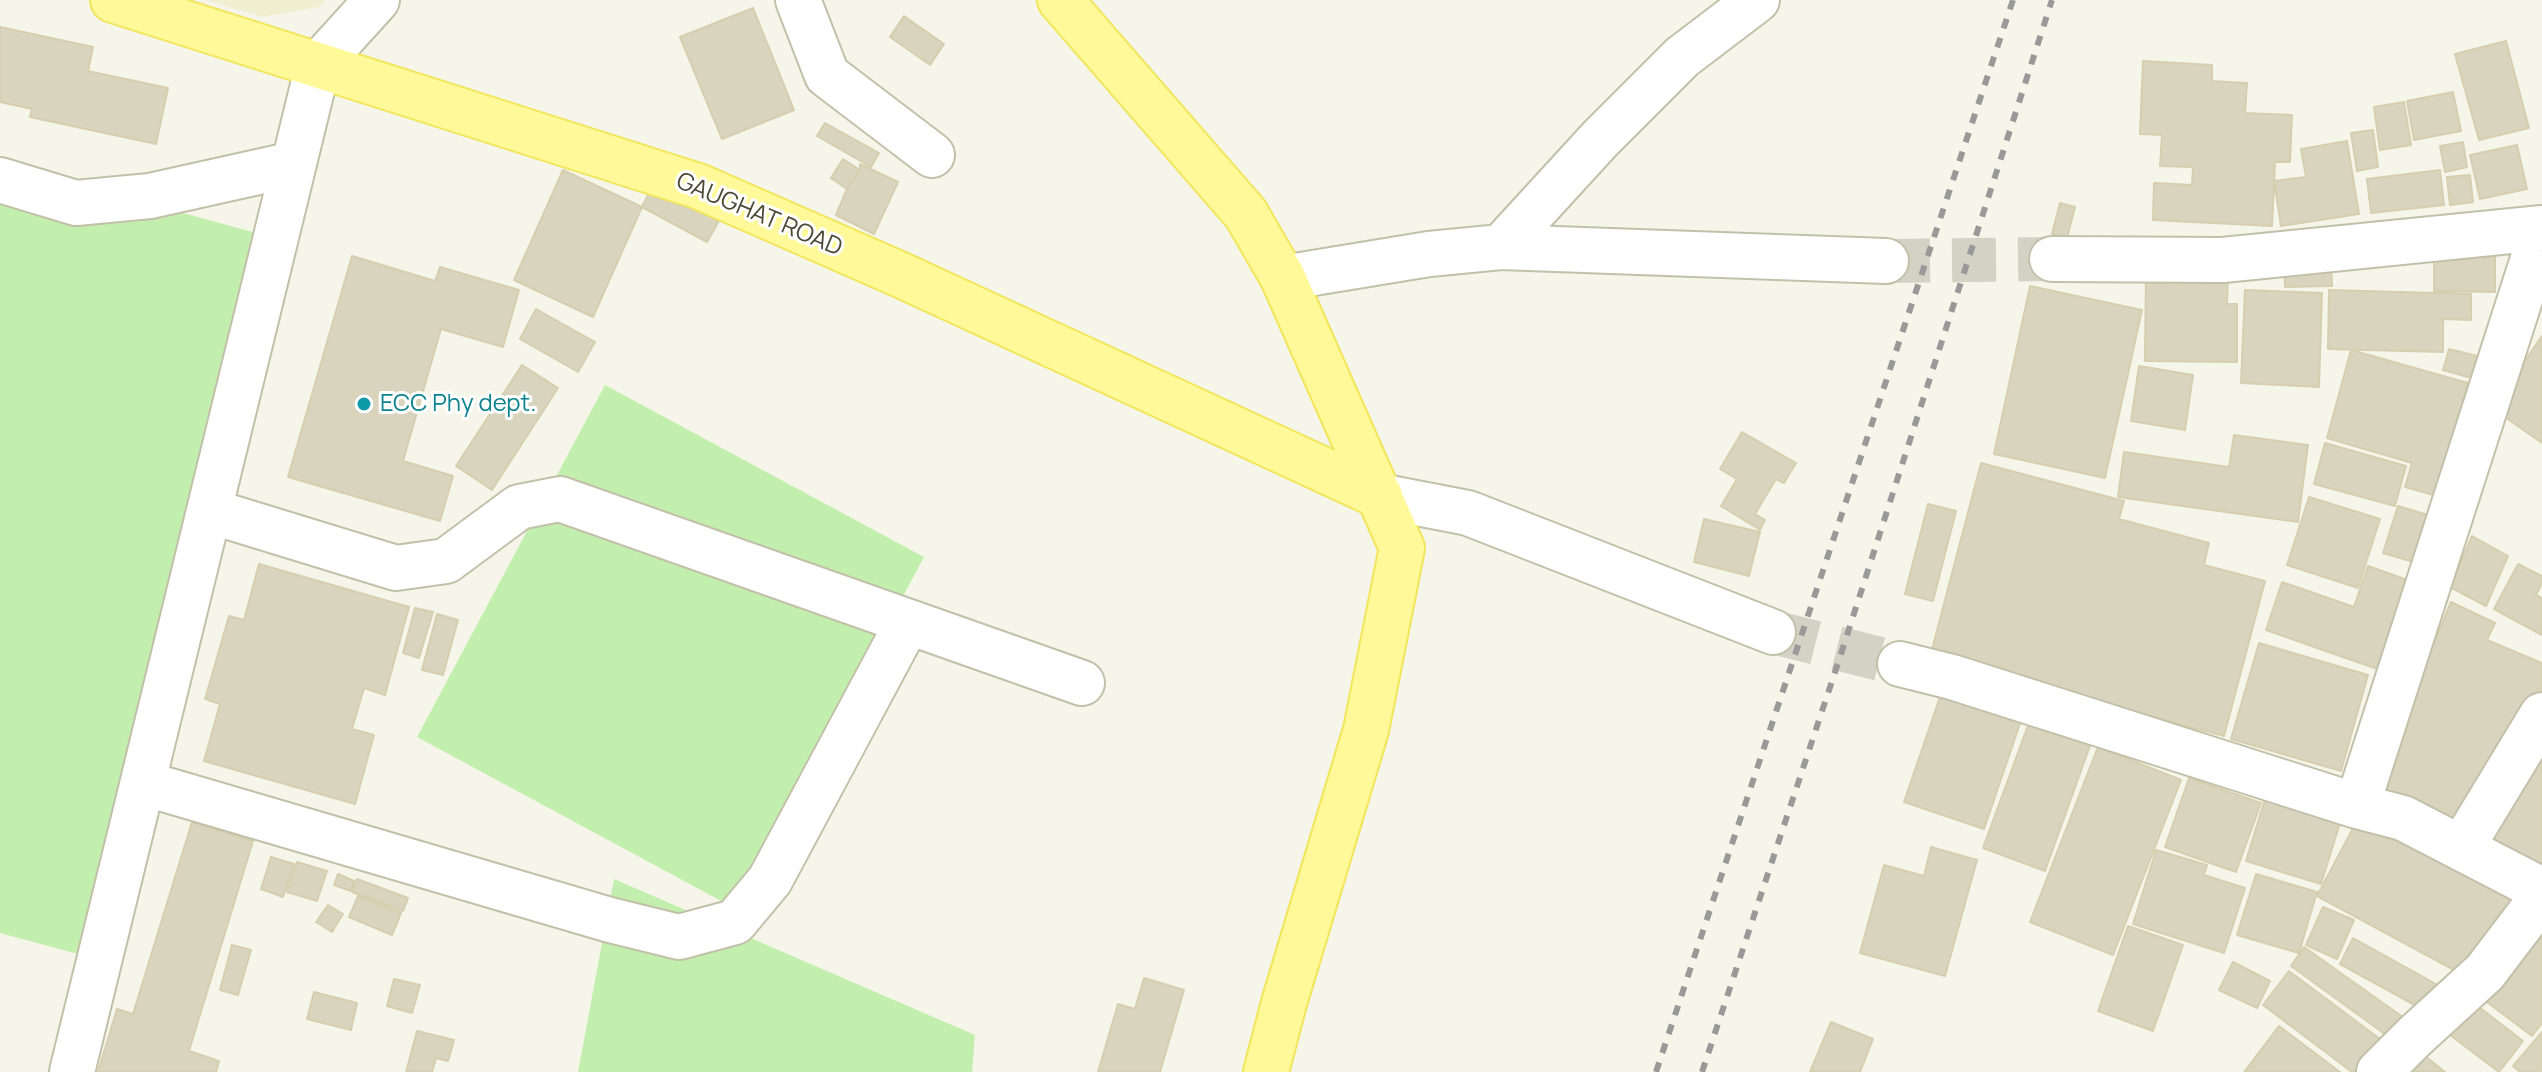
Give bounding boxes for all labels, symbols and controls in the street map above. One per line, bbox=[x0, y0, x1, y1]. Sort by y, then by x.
street label: GAUGHAT ROAD bbox=[672, 167, 846, 263]
place label: ECC Phy dept. bbox=[380, 390, 536, 418]
marker: ECC Phy dept. bbox=[355, 395, 373, 413]

